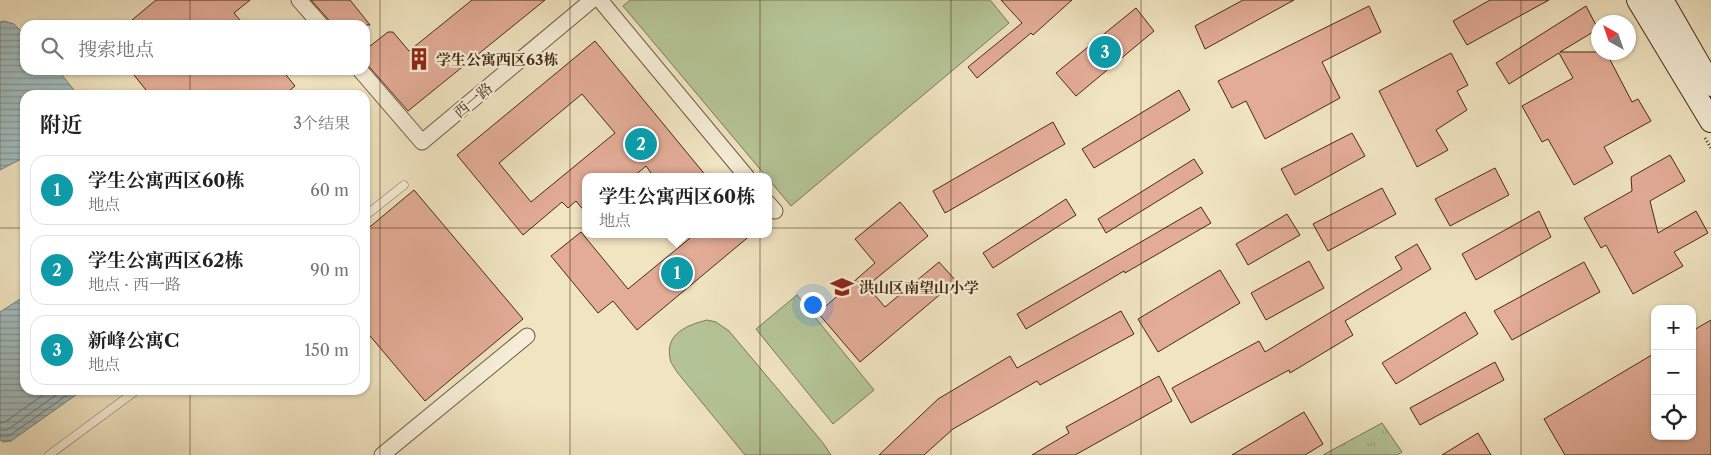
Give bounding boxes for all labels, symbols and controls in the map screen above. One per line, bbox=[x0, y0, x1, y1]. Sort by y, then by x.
north arrow bbox=[1591, 15, 1636, 60]
search box bbox=[20, 20, 370, 75]
pin: 3 bbox=[1089, 33, 1121, 71]
icon: search bbox=[38, 34, 66, 62]
text: 搜索地点 bbox=[78, 38, 154, 61]
building icon: 学生公寓西区63栋 bbox=[406, 46, 432, 72]
place label: 学生公寓西区63栋 bbox=[436, 50, 558, 69]
street label: 西一路 bbox=[450, 78, 496, 122]
text: 附近 bbox=[40, 112, 82, 137]
text: 3个结果 bbox=[293, 113, 350, 133]
pin: 2 bbox=[625, 125, 657, 163]
text: 学生公寓西区60栋 bbox=[88, 169, 244, 192]
popup bbox=[582, 173, 772, 238]
text: 1 bbox=[53, 180, 61, 200]
text: 60 m bbox=[310, 180, 349, 200]
text: 学生公寓西区60栋 bbox=[599, 185, 755, 208]
text: 地点 bbox=[88, 194, 120, 214]
text: 地点 bbox=[599, 210, 631, 230]
text: 学生公寓西区62栋 bbox=[88, 249, 244, 272]
pin: 1 bbox=[661, 254, 693, 292]
text: 2 bbox=[52, 260, 62, 280]
text: 90 m bbox=[310, 260, 349, 280]
text: 地点 · 西一路 bbox=[88, 274, 181, 294]
school or university icon: 洪山区南望山小学 bbox=[829, 274, 855, 300]
place label: 洪山区南望山小学 bbox=[859, 278, 979, 297]
your location bbox=[800, 292, 826, 318]
map controls bbox=[1651, 305, 1696, 440]
button: + bbox=[1651, 305, 1696, 350]
text: 新峰公寓C bbox=[88, 329, 179, 352]
text: 3 bbox=[52, 340, 62, 360]
text: 150 m bbox=[304, 340, 349, 360]
button: − bbox=[1651, 350, 1696, 395]
text: 地点 bbox=[88, 354, 120, 374]
button: locate bbox=[1651, 395, 1696, 440]

